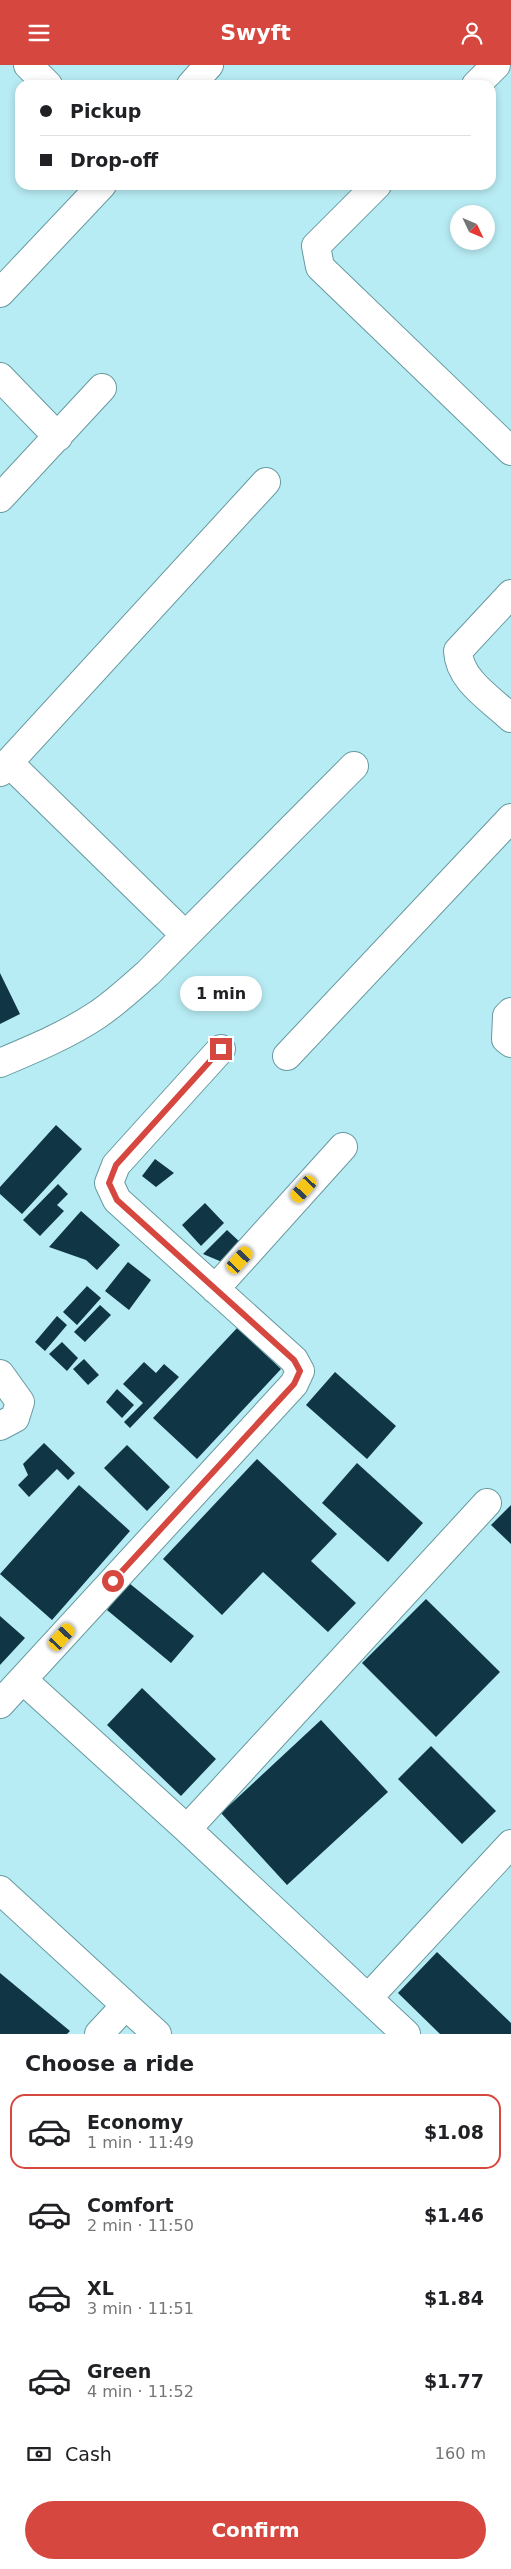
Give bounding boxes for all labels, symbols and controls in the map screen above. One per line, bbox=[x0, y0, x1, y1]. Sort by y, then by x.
icon: menu bbox=[25, 19, 53, 47]
icon: person bbox=[458, 19, 486, 47]
text: Swyft bbox=[220, 20, 291, 45]
text: Pickup bbox=[70, 100, 141, 122]
text: Drop-off bbox=[70, 149, 158, 171]
north arrow bbox=[450, 205, 495, 250]
map controls bbox=[450, 205, 495, 250]
callout: 1 min bbox=[180, 977, 262, 1011]
text: 1 min bbox=[196, 984, 246, 1003]
route end bbox=[210, 1038, 232, 1060]
car bbox=[288, 1173, 319, 1205]
car bbox=[224, 1244, 255, 1276]
route start bbox=[102, 1570, 124, 1592]
car bbox=[46, 1621, 77, 1653]
text: Choose a ride bbox=[25, 2051, 194, 2076]
icon: car bbox=[27, 2109, 72, 2154]
text: Economy bbox=[87, 2111, 183, 2133]
text: $1.08 bbox=[424, 2121, 484, 2143]
text: 1 min · 11:49 bbox=[87, 2133, 194, 2152]
icon: car bbox=[27, 2192, 72, 2237]
text: Comfort bbox=[87, 2194, 174, 2216]
text: $1.46 bbox=[424, 2204, 484, 2226]
text: 2 min · 11:50 bbox=[87, 2216, 194, 2235]
icon: car bbox=[27, 2275, 72, 2320]
text: XL bbox=[87, 2277, 114, 2299]
text: $1.84 bbox=[424, 2287, 484, 2309]
text: 3 min · 11:51 bbox=[87, 2299, 194, 2318]
icon: car bbox=[27, 2358, 72, 2403]
text: Green bbox=[87, 2360, 151, 2382]
text: $1.77 bbox=[424, 2370, 484, 2392]
text: 4 min · 11:52 bbox=[87, 2382, 194, 2401]
icon: cash bbox=[25, 2440, 53, 2468]
text: Cash bbox=[65, 2443, 112, 2465]
text: 160 m bbox=[435, 2444, 486, 2463]
button: Confirm bbox=[25, 2501, 486, 2559]

